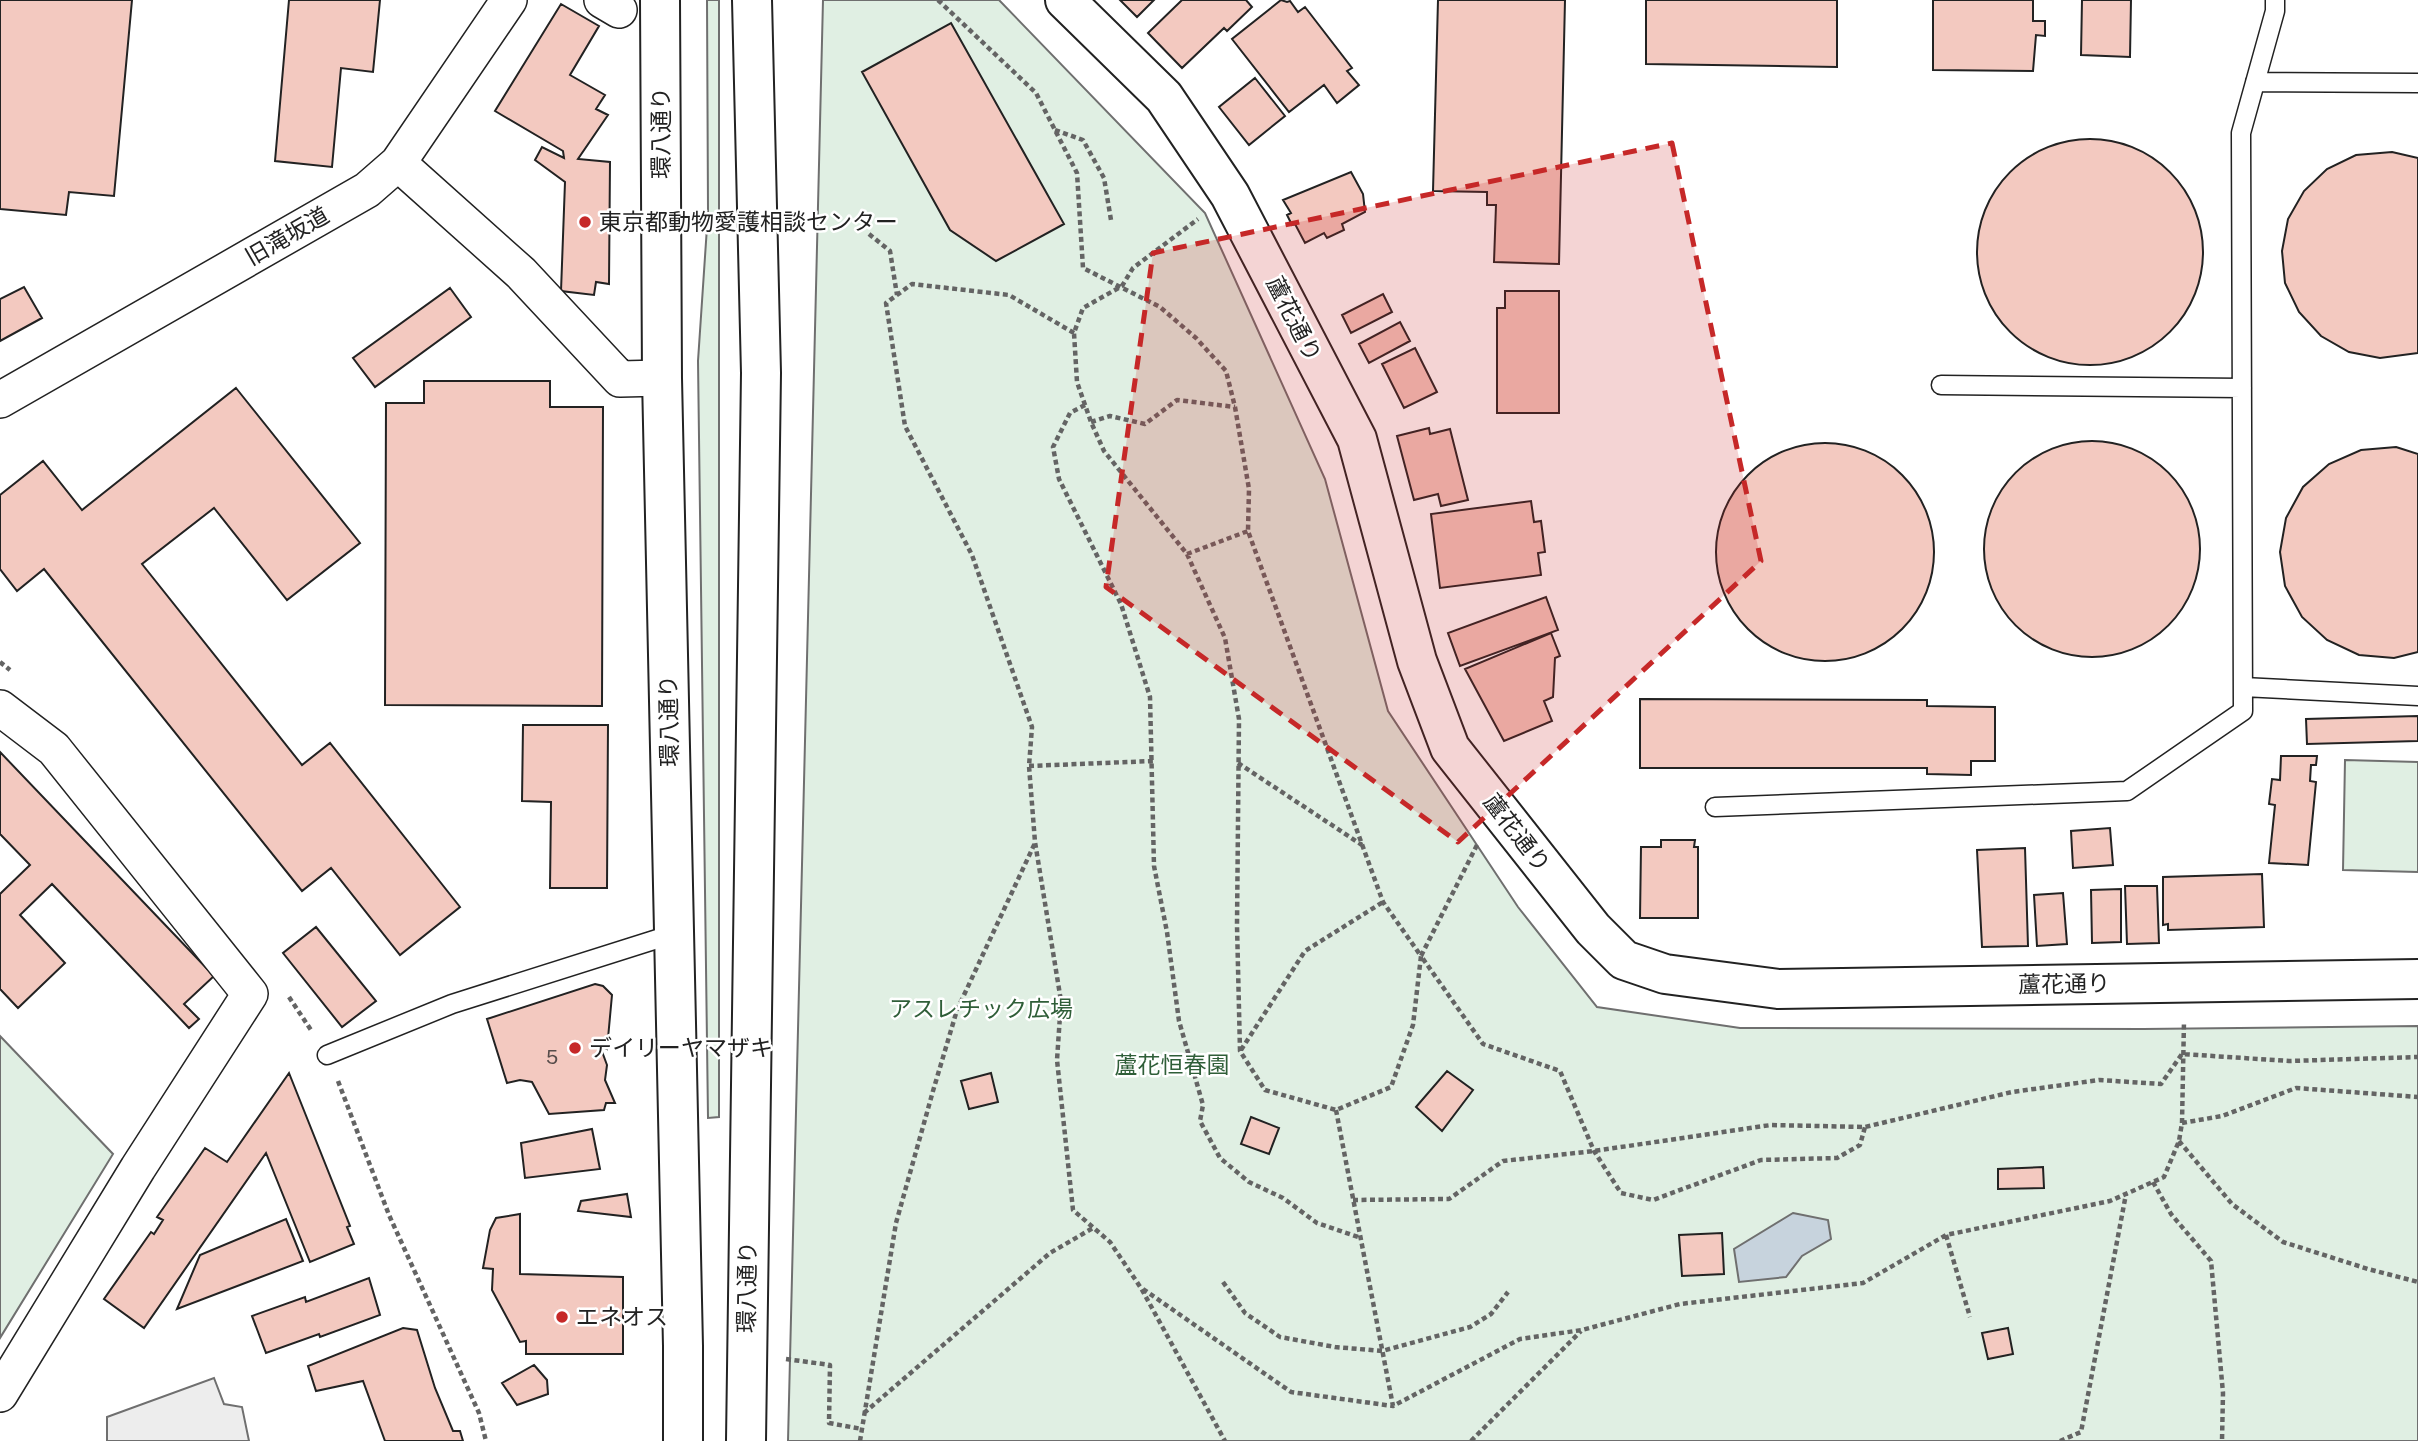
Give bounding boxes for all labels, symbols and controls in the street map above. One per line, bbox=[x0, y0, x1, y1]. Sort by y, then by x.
street label: 環八通り bbox=[647, 87, 674, 179]
street label: 旧滝坂道 bbox=[240, 201, 333, 270]
place label: 東京都動物愛護相談センター bbox=[599, 208, 898, 235]
marker: 東京都動物愛護相談センター bbox=[577, 214, 593, 230]
street label: 蘆花通り bbox=[1262, 272, 1327, 366]
street label: 環八通り bbox=[654, 675, 683, 767]
street label: 蘆花通り bbox=[1478, 788, 1556, 877]
street label: 蘆花通り bbox=[2018, 969, 2110, 998]
park label: アスレチック広場 bbox=[889, 995, 1073, 1022]
place label: デイリーヤマザキ bbox=[589, 1034, 773, 1061]
marker: デイリーヤマザキ bbox=[567, 1040, 583, 1056]
house number: 5 bbox=[546, 1046, 558, 1068]
park label: 蘆花恒春園 bbox=[1115, 1051, 1230, 1078]
street label: 環八通り bbox=[732, 1241, 761, 1333]
place label: エネオス bbox=[576, 1303, 668, 1330]
marker: エネオス bbox=[554, 1309, 570, 1325]

